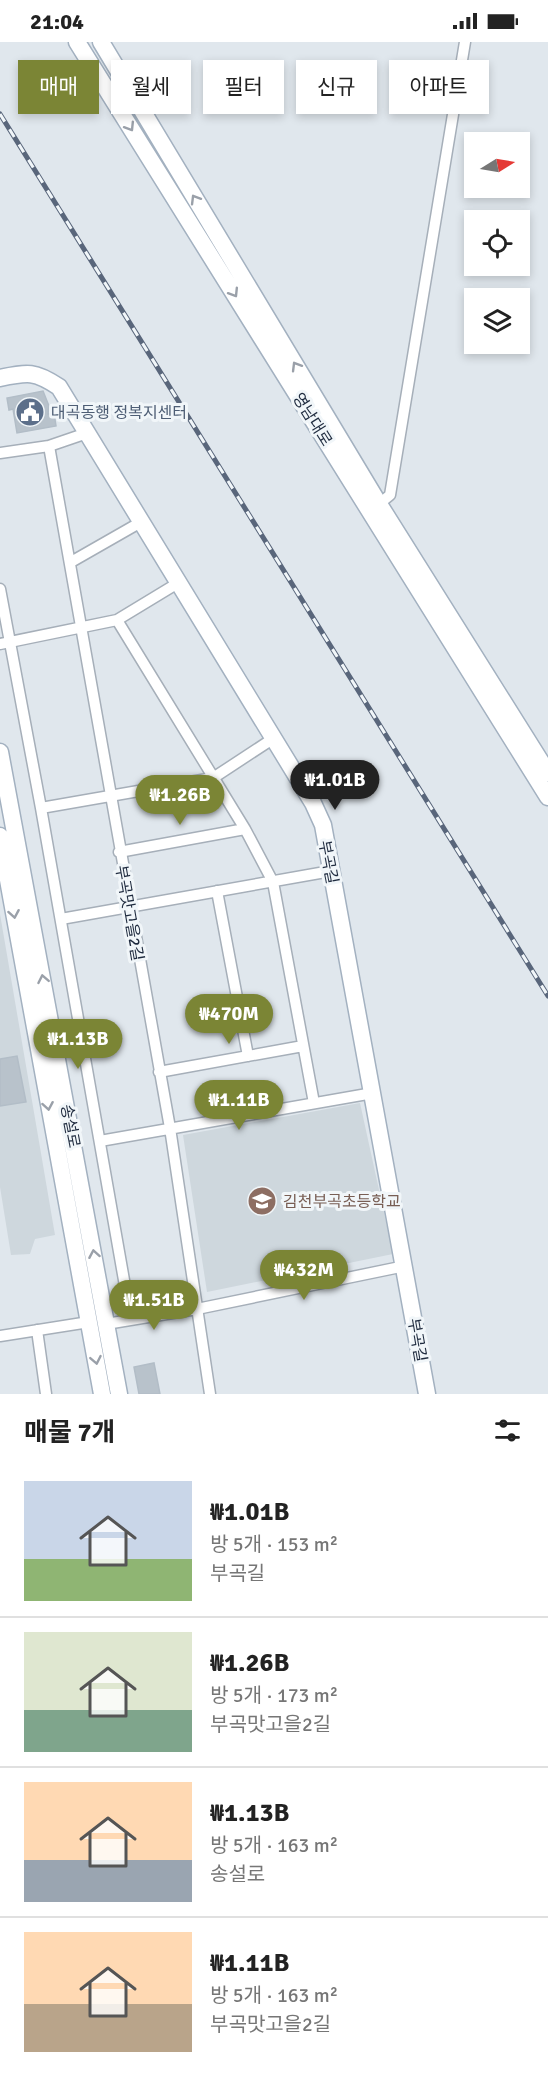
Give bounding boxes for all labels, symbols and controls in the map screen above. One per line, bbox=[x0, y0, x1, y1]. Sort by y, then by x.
text: 21:04 bbox=[30, 8, 84, 35]
chip: 매매 bbox=[18, 60, 99, 114]
chip: 월세 bbox=[111, 60, 191, 114]
chip: 필터 bbox=[203, 60, 284, 114]
chip: 신규 bbox=[296, 60, 377, 114]
chip: 아파트 bbox=[389, 60, 489, 114]
one-way arrow bbox=[123, 121, 135, 131]
north arrow bbox=[464, 132, 530, 198]
map controls bbox=[464, 132, 530, 354]
one-way arrow bbox=[191, 195, 203, 205]
button: locate bbox=[464, 210, 530, 276]
one-way arrow bbox=[226, 287, 238, 297]
button: layers bbox=[464, 288, 530, 354]
one-way arrow bbox=[292, 362, 303, 372]
street label: 영남대로 bbox=[288, 389, 336, 450]
public building icon: 대곡동행 정복지센터 bbox=[14, 396, 46, 428]
place label: 대곡동행 정복지센터 bbox=[51, 403, 187, 423]
pin: ₩1.01B bbox=[286, 760, 384, 811]
text: ₩1.01B bbox=[304, 767, 366, 792]
pin: ₩1.26B bbox=[131, 775, 229, 826]
text: ₩1.26B bbox=[149, 782, 211, 807]
street label: 부곡길 bbox=[314, 839, 342, 886]
street label: 부곡맛고을2길 bbox=[111, 864, 147, 963]
one-way arrow bbox=[7, 909, 20, 919]
one-way arrow bbox=[37, 975, 50, 985]
pin: ₩470M bbox=[187, 994, 271, 1045]
text: ₩470M bbox=[199, 1001, 259, 1026]
pin: ₩1.13B bbox=[29, 1019, 127, 1070]
text: ₩1.13B bbox=[47, 1026, 109, 1051]
pin: ₩1.11B bbox=[190, 1080, 288, 1131]
text: ₩1.11B bbox=[208, 1087, 270, 1112]
one-way arrow bbox=[41, 1101, 54, 1111]
street label: 송설로 bbox=[56, 1103, 84, 1150]
school or university icon: 김천부곡초등학교 bbox=[246, 1185, 278, 1217]
place label: 김천부곡초등학교 bbox=[283, 1192, 401, 1212]
one-way arrow bbox=[88, 1249, 101, 1259]
pin: ₩432M bbox=[262, 1250, 346, 1301]
text: ₩432M bbox=[274, 1257, 334, 1282]
pin: ₩1.51B bbox=[105, 1280, 203, 1331]
text: ₩1.51B bbox=[123, 1287, 185, 1312]
street label: 부곡길 bbox=[403, 1317, 431, 1364]
one-way arrow bbox=[89, 1354, 102, 1364]
icon: filters bbox=[491, 1414, 524, 1447]
text: 매물 7개 bbox=[24, 1417, 116, 1449]
text: ₩1.01B bbox=[210, 1496, 290, 1528]
icon: home bbox=[72, 1505, 144, 1577]
text: 방 5개 · 153 m² bbox=[210, 1532, 338, 1557]
text: 부곡길 bbox=[210, 1561, 265, 1586]
text: ₩1.26B bbox=[210, 1647, 290, 1679]
icon: home bbox=[72, 1656, 144, 1728]
text: 방 5개 · 173 m² bbox=[210, 1683, 338, 1708]
text: 부곡맛고을2길 bbox=[210, 1712, 331, 1737]
text: ₩1.13B bbox=[210, 1797, 290, 1829]
icon: home bbox=[72, 1806, 144, 1878]
text: 방 5개 · 163 m² bbox=[210, 1833, 338, 1858]
text: 송설로 bbox=[210, 1862, 265, 1887]
text: ₩1.11B bbox=[210, 1947, 290, 1979]
icon: home bbox=[72, 1956, 144, 2028]
text: 방 5개 · 163 m² bbox=[210, 1983, 338, 2008]
text: 부곡맛고을2길 bbox=[210, 2012, 331, 2037]

